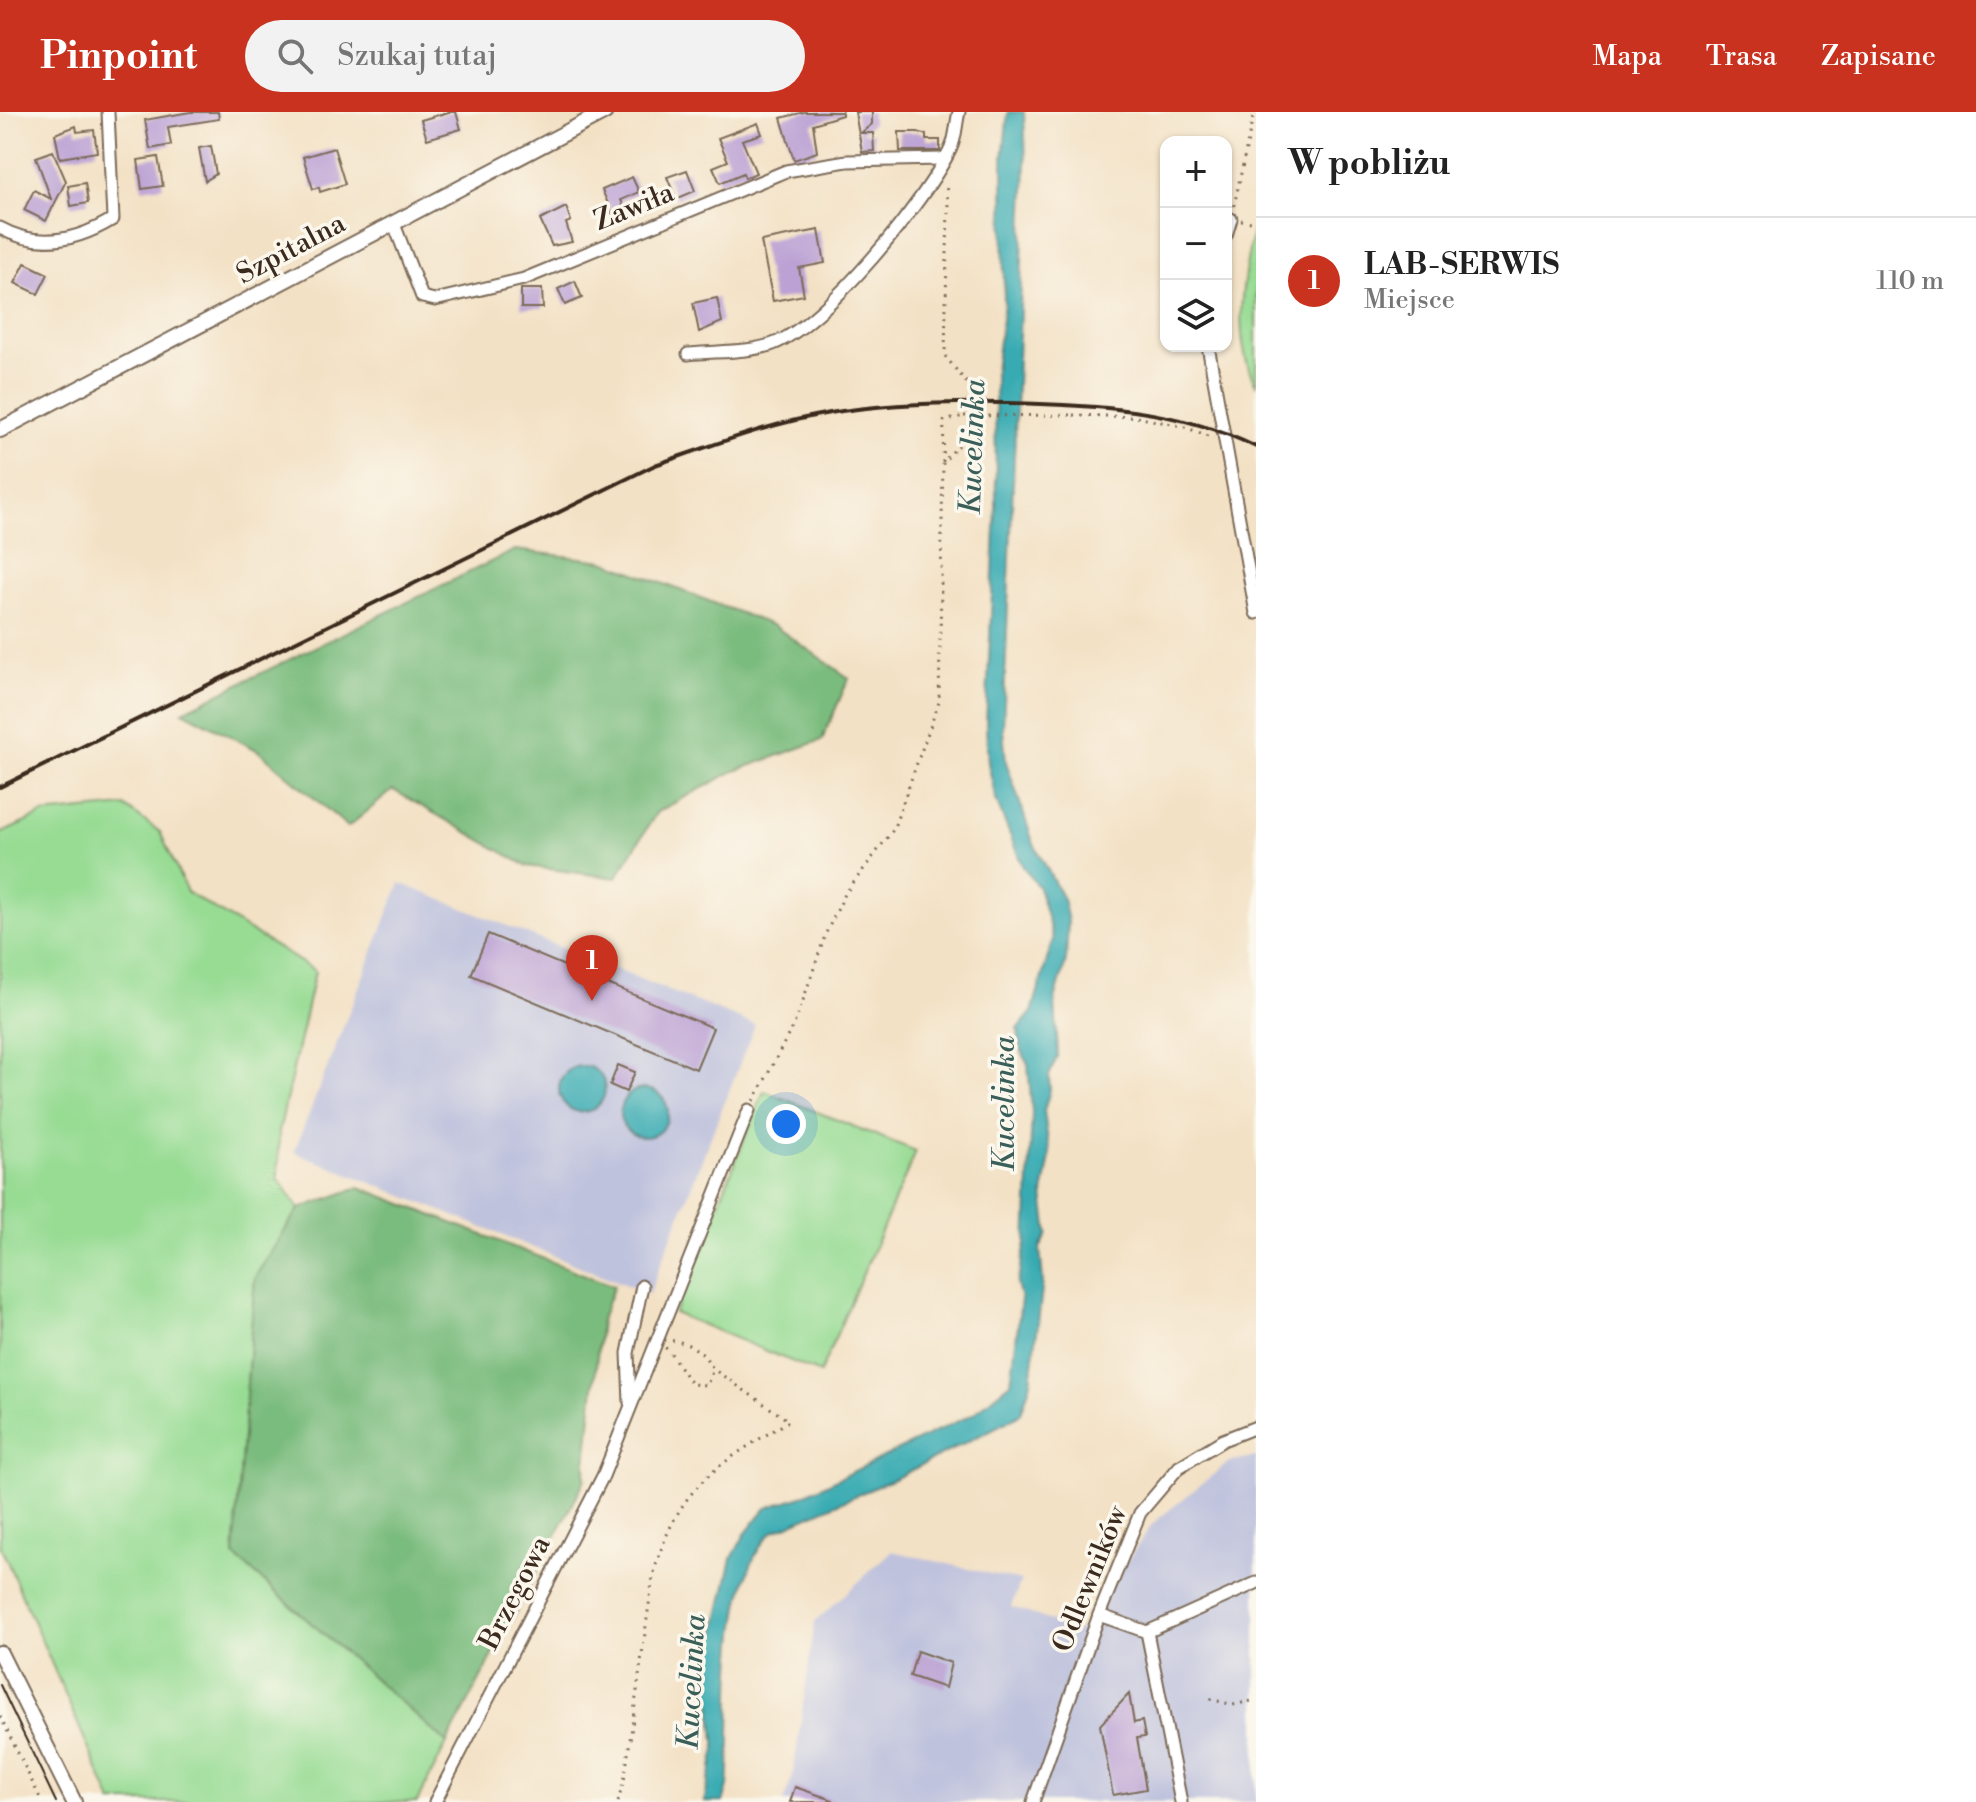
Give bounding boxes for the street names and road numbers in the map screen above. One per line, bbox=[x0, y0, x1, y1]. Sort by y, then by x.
street label: Zawiła bbox=[589, 175, 680, 239]
street label: Szpitalna bbox=[231, 205, 352, 292]
street label: Odlewników bbox=[1045, 1500, 1135, 1657]
street label: Brzegowa bbox=[471, 1530, 559, 1657]

